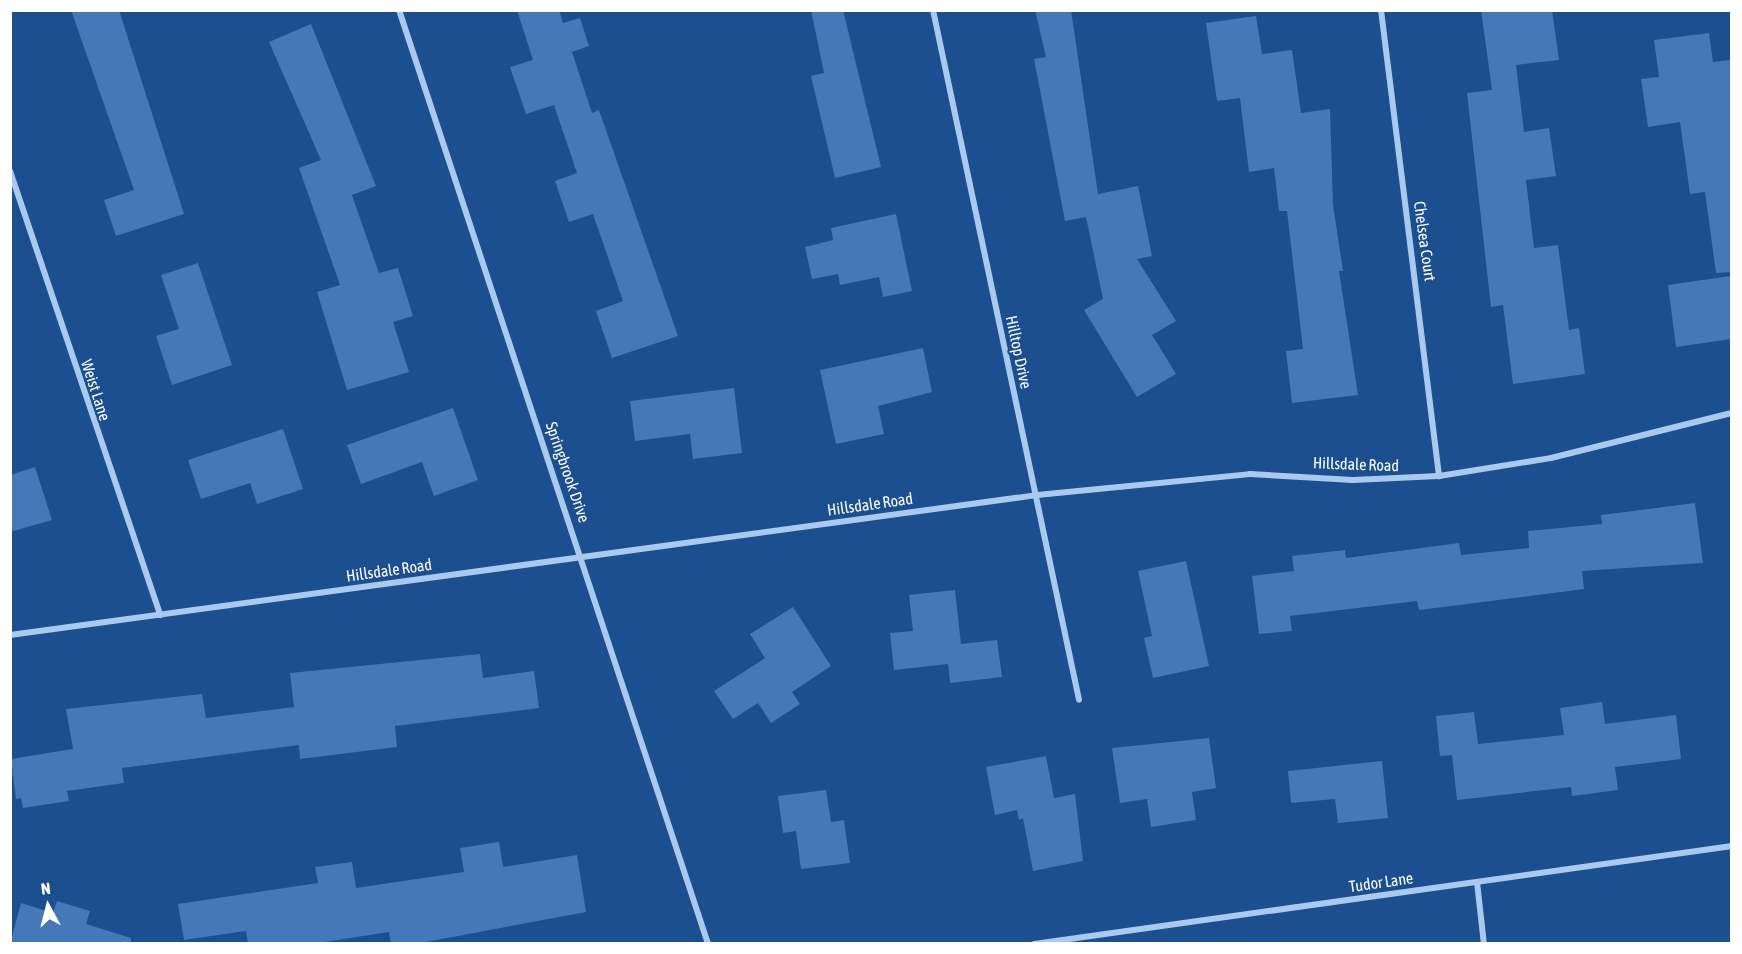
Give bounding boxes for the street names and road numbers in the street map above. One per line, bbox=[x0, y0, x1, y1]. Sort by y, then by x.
street label: Chelsea Court bbox=[1410, 200, 1440, 282]
street label: Hilltop Drive bbox=[1002, 314, 1036, 390]
street label: Weist Lane bbox=[77, 357, 115, 423]
street label: Springbrook Drive bbox=[542, 419, 594, 525]
street label: Hillsdale Road bbox=[1313, 453, 1399, 475]
street label: Hillsdale Road bbox=[826, 488, 914, 520]
street label: Hillsdale Road bbox=[345, 554, 433, 586]
street label: Tudor Lane bbox=[1348, 868, 1414, 896]

